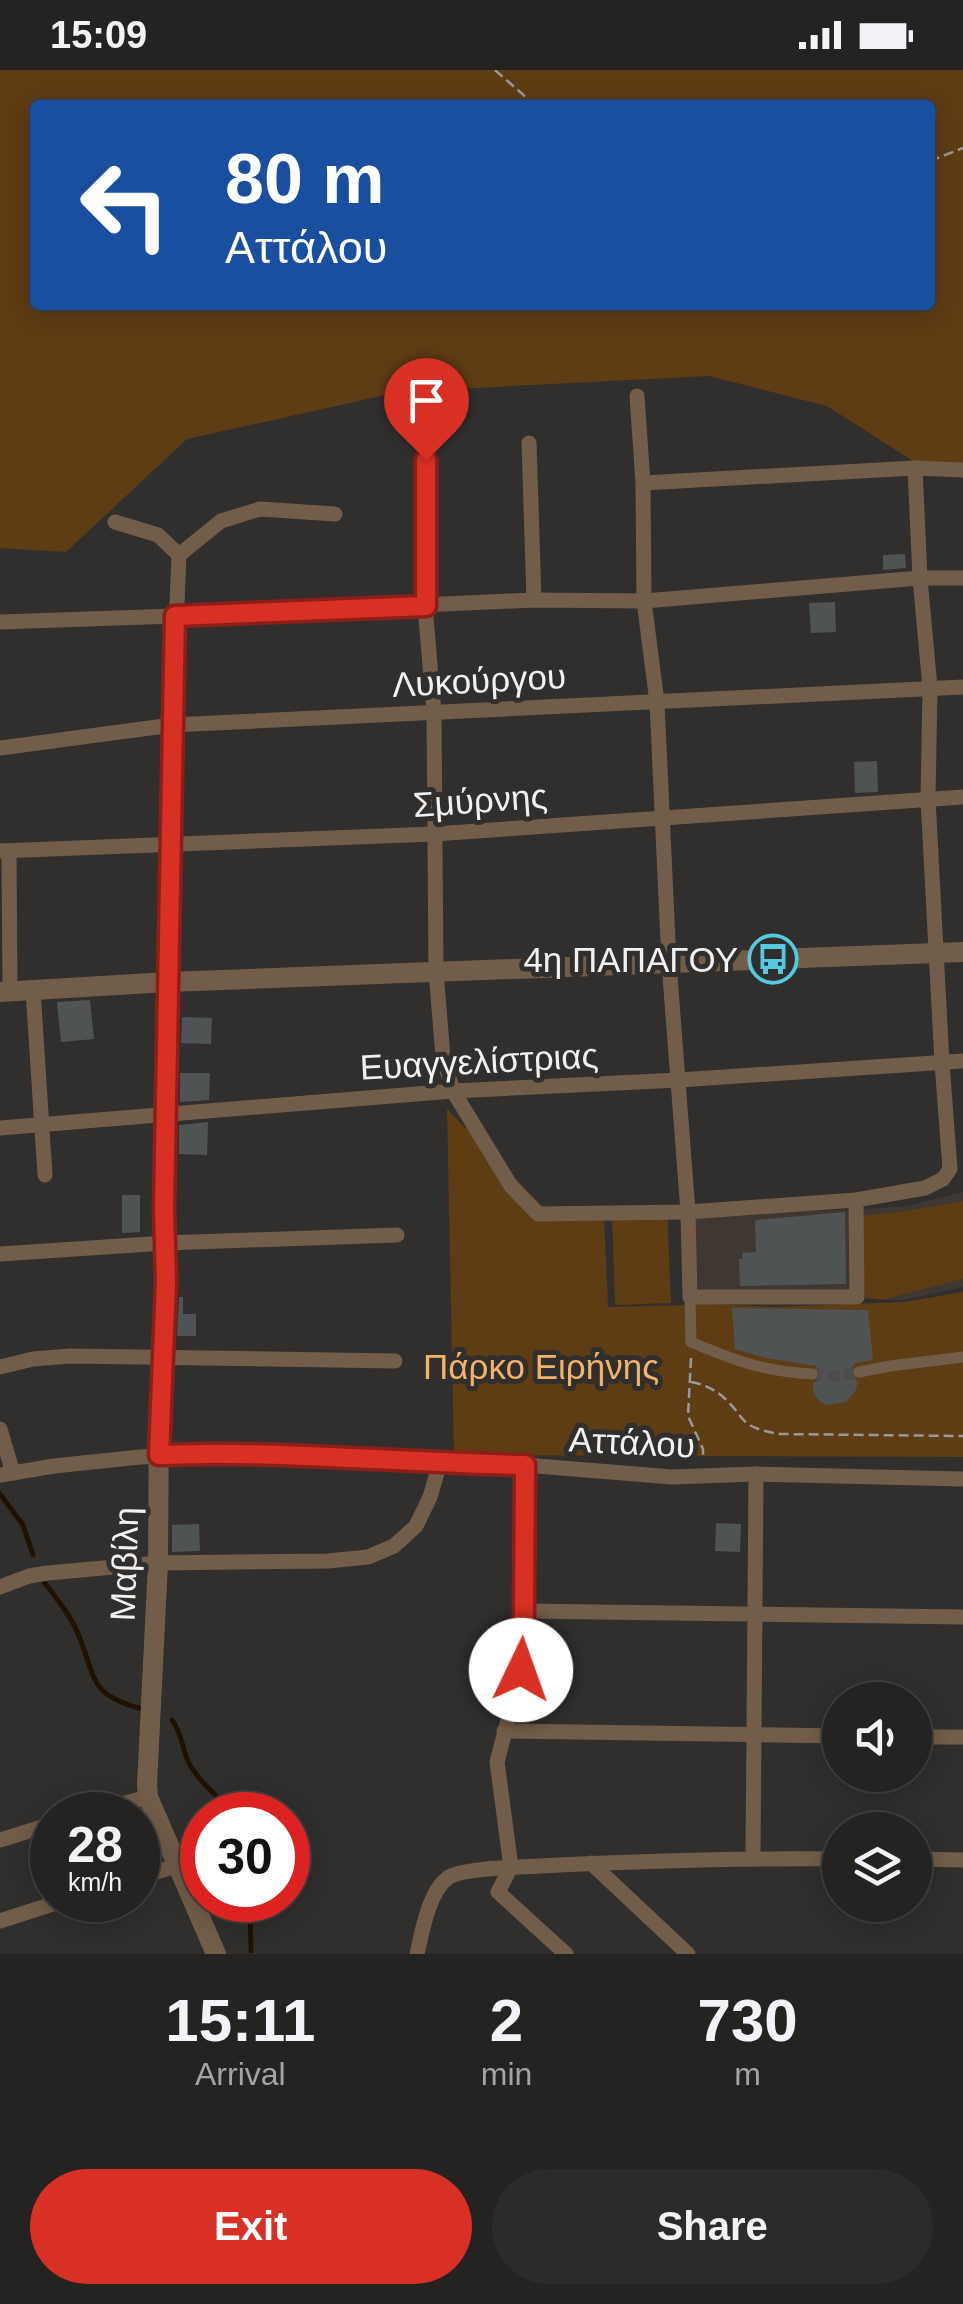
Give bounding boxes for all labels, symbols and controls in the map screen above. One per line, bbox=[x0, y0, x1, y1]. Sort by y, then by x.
text: 15:09 bbox=[50, 14, 147, 56]
icon: left bbox=[60, 140, 190, 270]
text: 80 m bbox=[225, 140, 385, 218]
text: Αττάλου bbox=[225, 222, 387, 273]
pin bbox=[384, 358, 469, 461]
icon: arrive bbox=[399, 373, 454, 428]
street label: Λυκούργου bbox=[391, 656, 567, 704]
street label: Σμύρνης bbox=[411, 776, 549, 824]
bus stop icon: 4η ΠΑΠΑΓΟΥ bbox=[747, 933, 799, 985]
place label: 4η ΠΑΠΑΓΟΥ bbox=[523, 940, 738, 979]
street label: Ευαγγελίστριας bbox=[359, 1035, 599, 1087]
park label: Πάρκο Ειρήνης bbox=[423, 1347, 659, 1386]
street label: Αττάλου bbox=[568, 1419, 696, 1465]
street label: Μαβίλη bbox=[103, 1506, 145, 1622]
position arrow bbox=[469, 1618, 573, 1722]
map controls bbox=[822, 1682, 932, 1922]
button: sound bbox=[822, 1682, 932, 1792]
speed limit sign: 30 bbox=[180, 1792, 310, 1922]
button: layers bbox=[822, 1812, 932, 1922]
text: 28 bbox=[67, 1817, 123, 1873]
text: km/h bbox=[68, 1868, 122, 1896]
text: 15:11 bbox=[165, 1987, 315, 2054]
text: 2 bbox=[490, 1987, 523, 2054]
text: 730 bbox=[698, 1987, 798, 2054]
text: Arrival bbox=[195, 2056, 286, 2092]
text: min bbox=[481, 2056, 532, 2092]
text: m bbox=[734, 2056, 761, 2092]
button: Exit bbox=[30, 2169, 472, 2284]
button: Share bbox=[492, 2169, 933, 2284]

